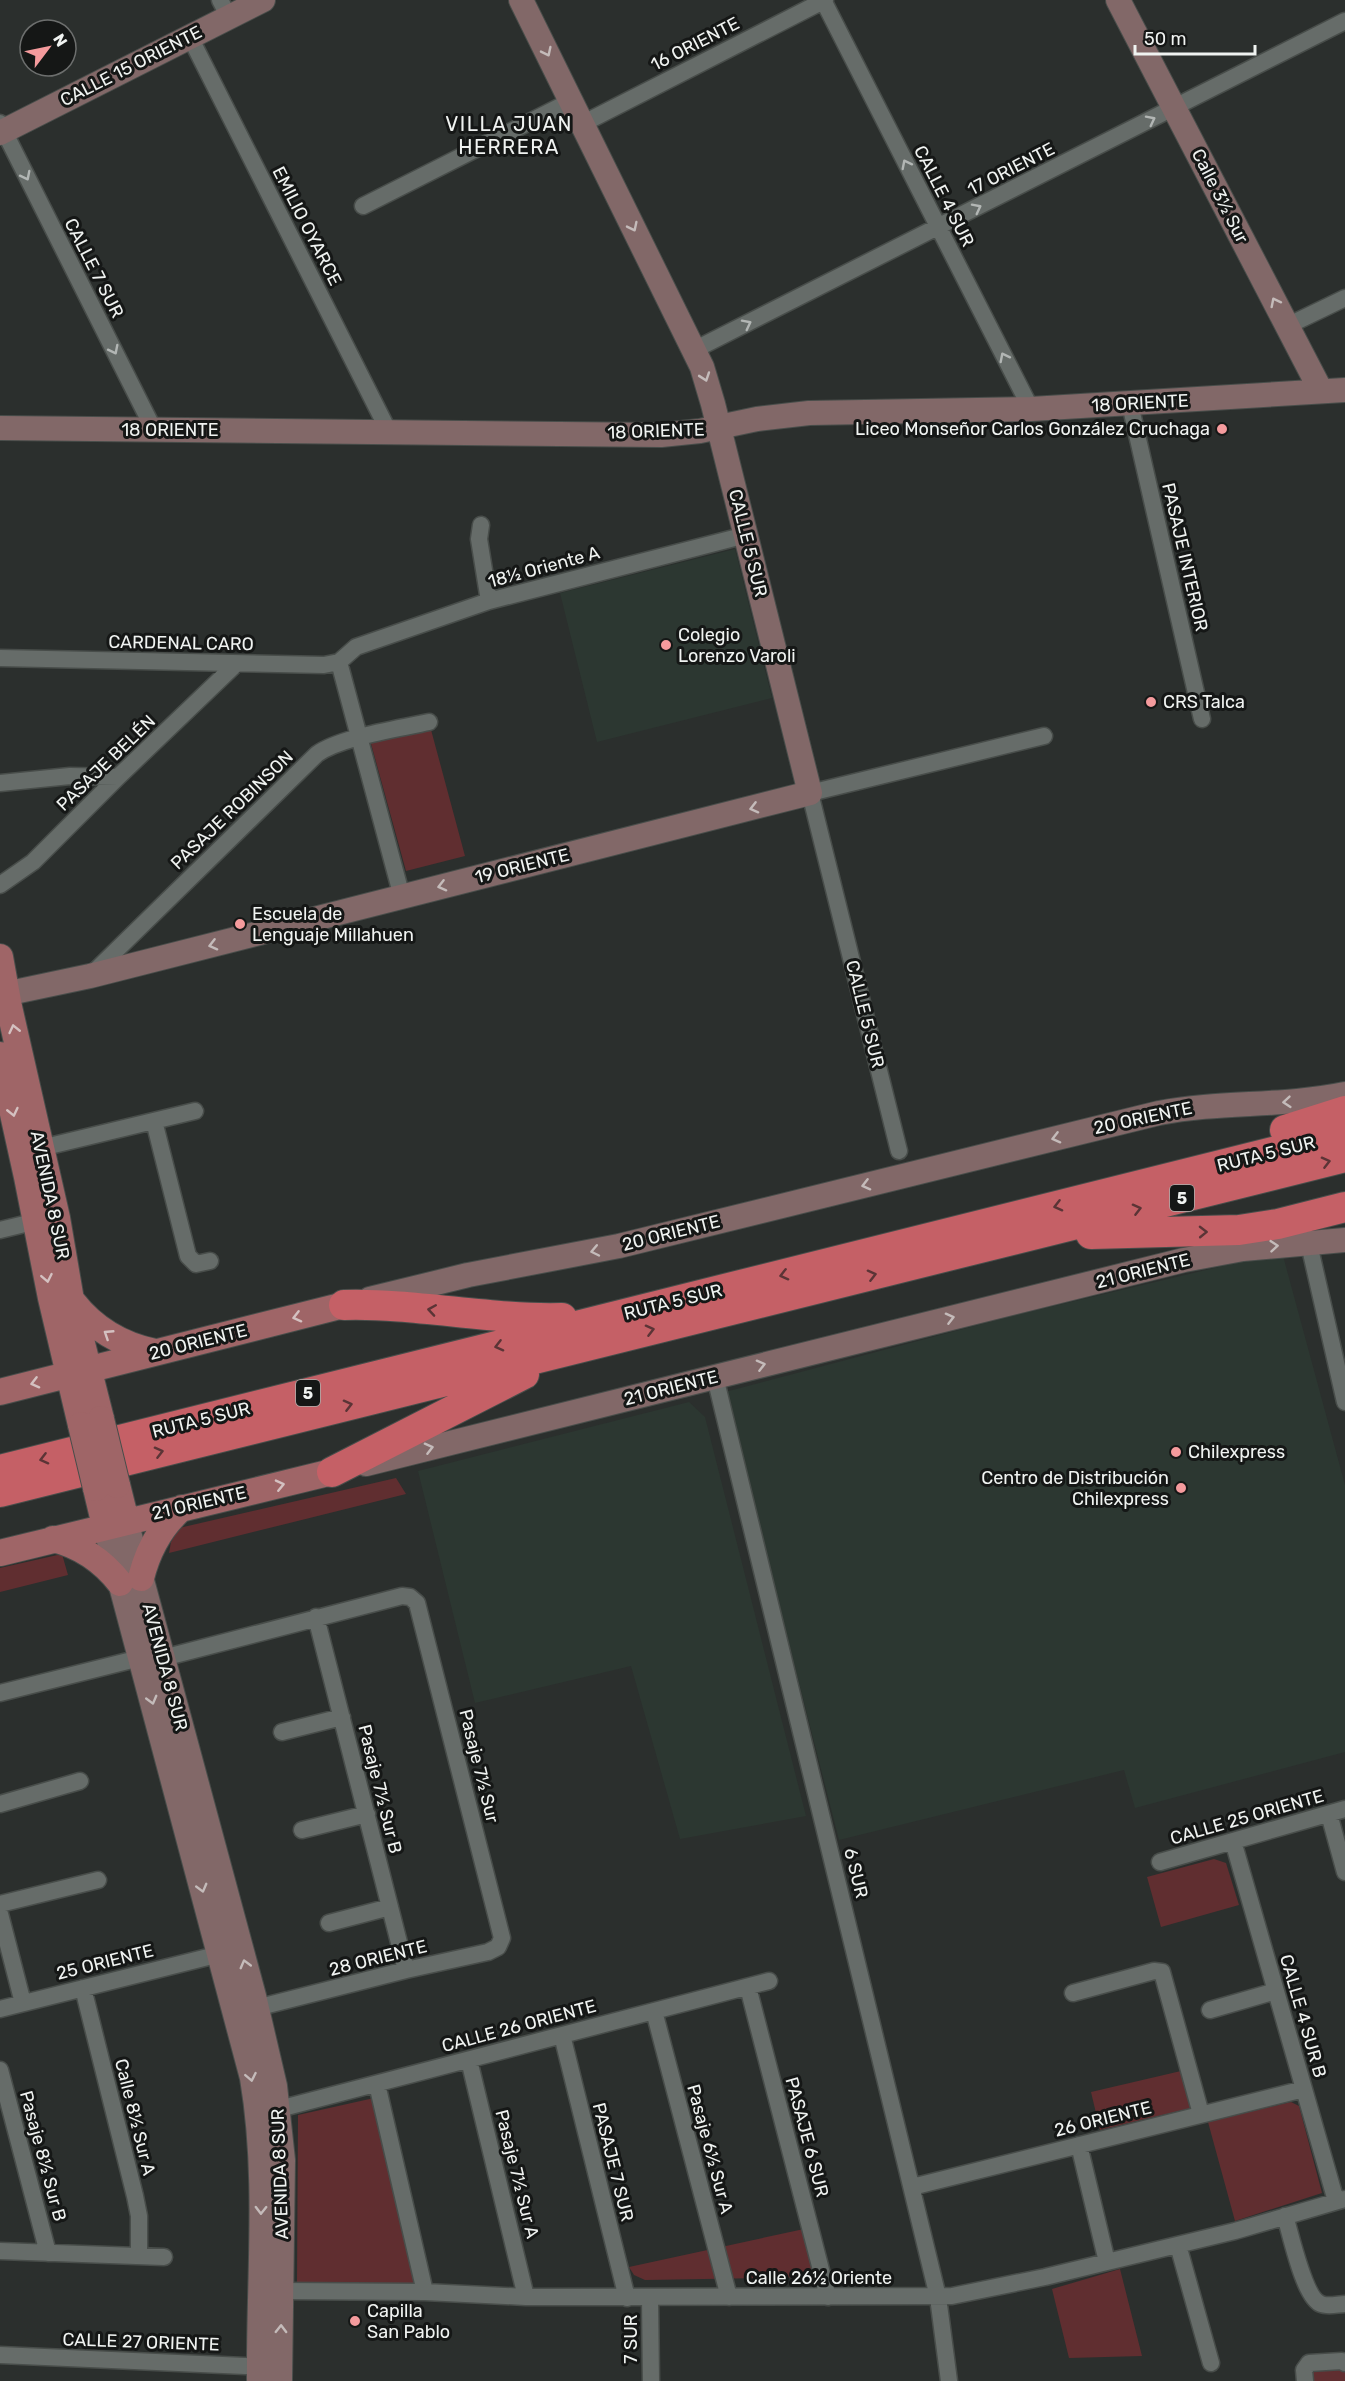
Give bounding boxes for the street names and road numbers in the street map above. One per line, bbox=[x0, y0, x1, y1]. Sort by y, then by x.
street label: 16 ORIENTE bbox=[647, 12, 743, 76]
street label: CALLE 15 ORIENTE bbox=[57, 21, 205, 111]
street label: 17 ORIENTE bbox=[964, 138, 1058, 200]
street label: CALLE 4 SUR bbox=[909, 142, 979, 250]
street label: Calle 3½ Sur bbox=[1187, 145, 1253, 247]
street label: EMILIO OYARCE bbox=[268, 163, 346, 289]
street label: CALLE 7 SUR bbox=[60, 215, 129, 322]
street label: 18 ORIENTE bbox=[1091, 389, 1189, 417]
street label: 18 ORIENTE bbox=[607, 418, 705, 444]
street label: 18 ORIENTE bbox=[121, 419, 219, 441]
street label: PASAJE INTERIOR bbox=[1157, 481, 1213, 634]
street label: CALLE 5 SUR bbox=[724, 487, 772, 599]
street label: 18½ Oriente A bbox=[486, 542, 602, 592]
street label: CARDENAL CARO bbox=[108, 631, 254, 655]
street label: PASAJE BELÉN bbox=[52, 710, 160, 816]
street label: PASAJE ROBINSON bbox=[166, 746, 298, 874]
street label: 19 ORIENTE bbox=[473, 844, 571, 888]
street label: CALLE 5 SUR bbox=[841, 958, 889, 1070]
street label: 20 ORIENTE bbox=[1092, 1097, 1194, 1139]
street label: AVENIDA 8 SUR bbox=[26, 1129, 74, 1262]
street label: RUTA 5 SUR bbox=[1215, 1131, 1317, 1177]
road number: 5 bbox=[1170, 1185, 1194, 1211]
street label: 20 ORIENTE bbox=[620, 1210, 722, 1256]
street label: 21 ORIENTE bbox=[1094, 1249, 1192, 1293]
street label: RUTA 5 SUR bbox=[622, 1279, 724, 1325]
street label: 20 ORIENTE bbox=[147, 1319, 249, 1365]
street label: 21 ORIENTE bbox=[622, 1366, 720, 1410]
road number: 5 bbox=[296, 1380, 320, 1406]
street label: RUTA 5 SUR bbox=[150, 1397, 252, 1443]
street label: 21 ORIENTE bbox=[150, 1481, 248, 1525]
street label: AVENIDA 8 SUR bbox=[137, 1601, 193, 1733]
street label: Pasaje 7½ Sur bbox=[454, 1707, 504, 1825]
street label: Pasaje 7½ Sur B bbox=[353, 1722, 407, 1856]
street label: CALLE 25 ORIENTE bbox=[1168, 1785, 1326, 1849]
street label: 6 SUR bbox=[839, 1846, 873, 1901]
street label: 28 ORIENTE bbox=[327, 1935, 429, 1981]
street label: 25 ORIENTE bbox=[54, 1939, 156, 1985]
street label: CALLE 4 SUR B bbox=[1275, 1952, 1331, 2080]
street label: CALLE 26 ORIENTE bbox=[439, 1995, 599, 2057]
street label: Calle 8½ Sur A bbox=[110, 2056, 160, 2178]
street label: PASAJE 6 SUR bbox=[780, 2075, 834, 2200]
street label: Pasaje 6½ Sur A bbox=[682, 2082, 738, 2216]
street label: Pasaje 8½ Sur B bbox=[15, 2088, 71, 2224]
street label: 26 ORIENTE bbox=[1052, 2096, 1154, 2142]
street label: PASAJE 7 SUR bbox=[588, 2100, 638, 2224]
street label: Pasaje 7½ Sur A bbox=[490, 2107, 544, 2241]
street label: AVENIDA 8 SUR bbox=[267, 2108, 293, 2240]
street label: Calle 26½ Oriente bbox=[746, 2267, 892, 2289]
street label: 7 SUR bbox=[620, 2314, 642, 2364]
street label: CALLE 27 ORIENTE bbox=[62, 2328, 220, 2356]

